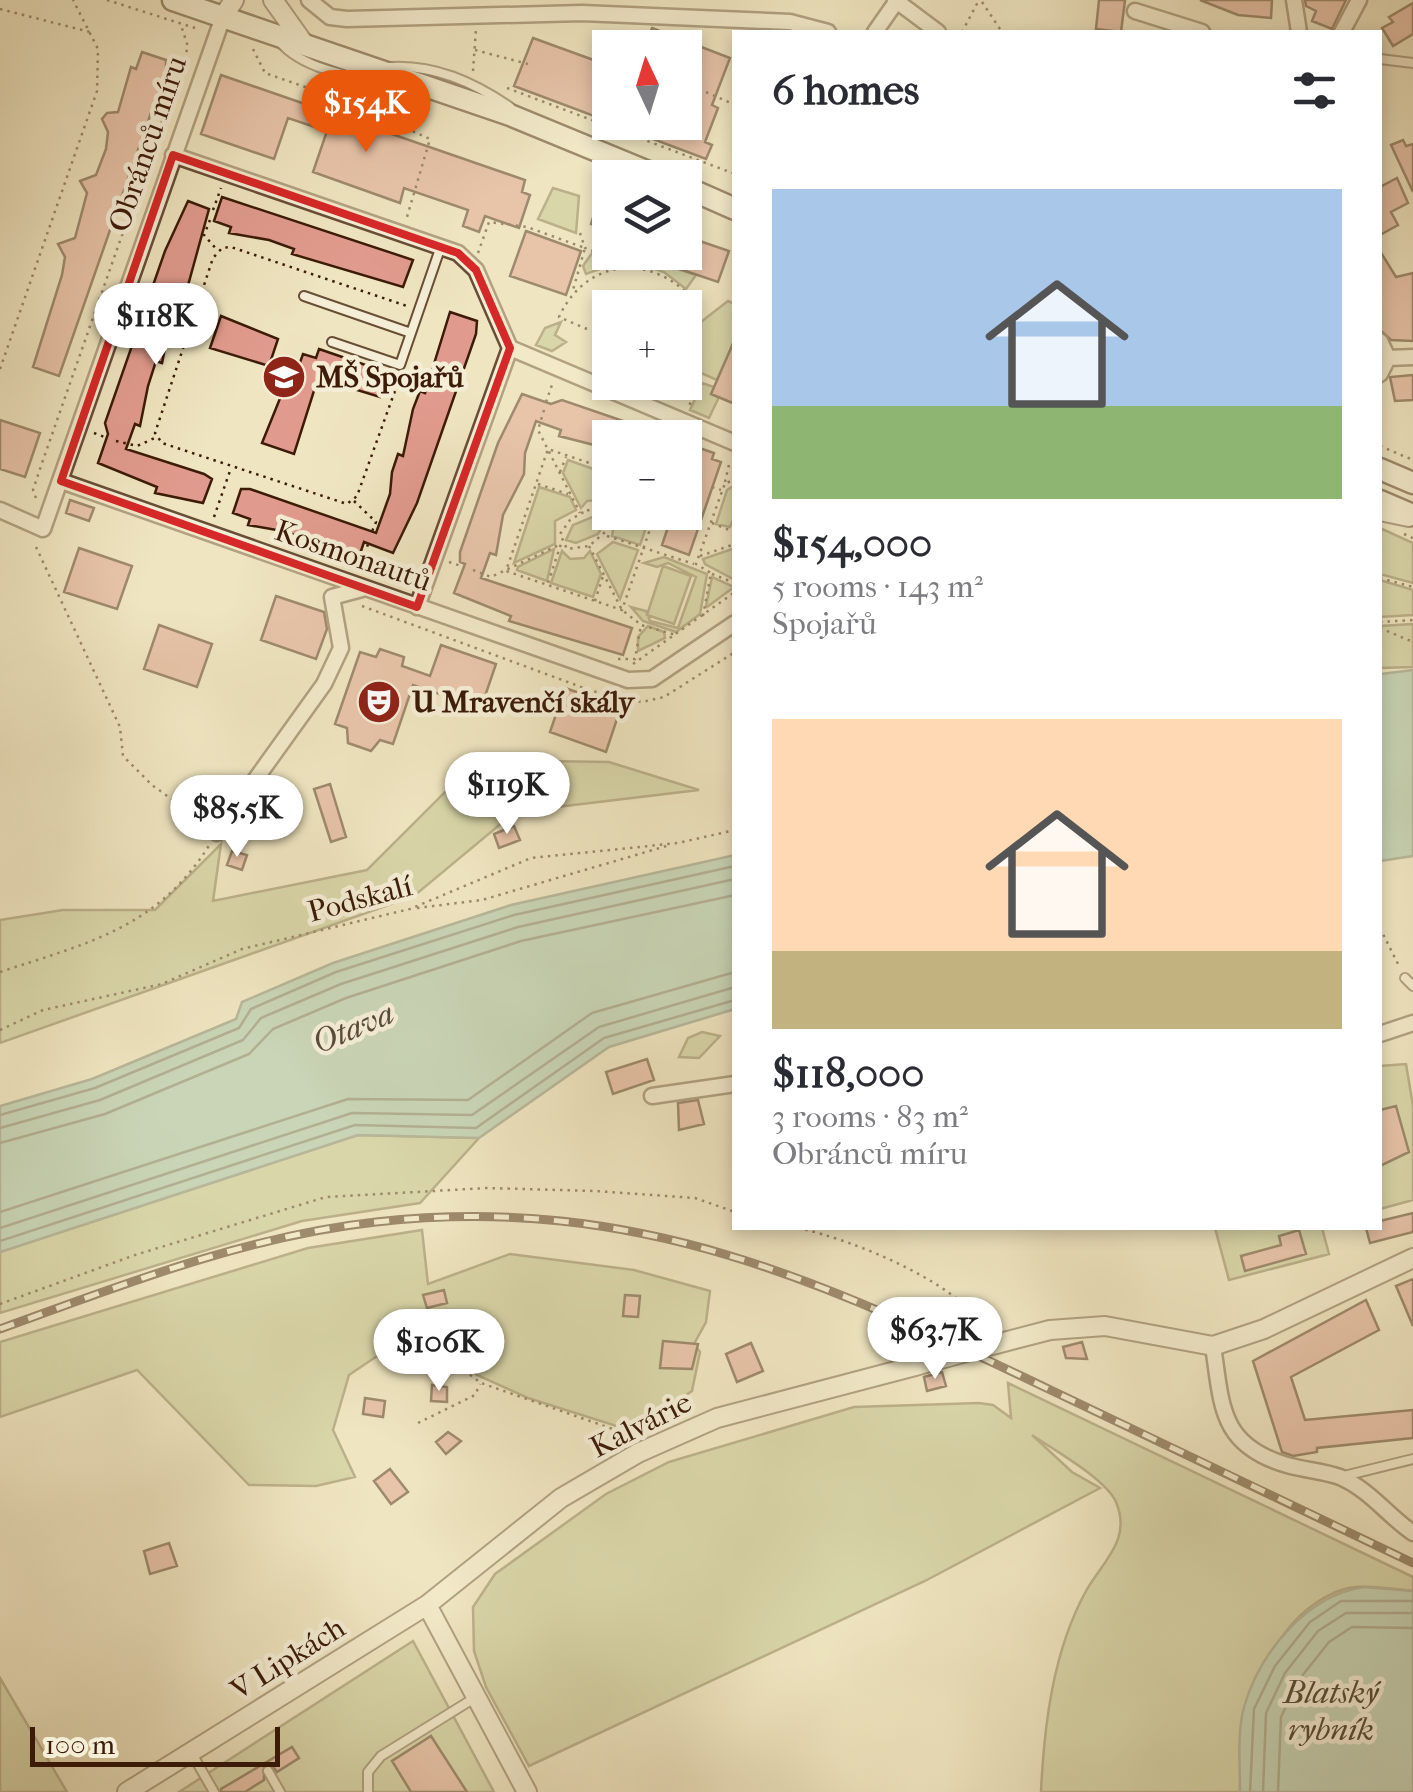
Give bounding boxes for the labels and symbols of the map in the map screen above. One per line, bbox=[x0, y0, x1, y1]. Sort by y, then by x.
north arrow bbox=[592, 30, 702, 140]
street label: Obránců míru bbox=[102, 52, 194, 236]
pin: $154K bbox=[296, 70, 436, 155]
pin: $118K bbox=[86, 283, 226, 368]
school or university icon: MŠ Spojařů bbox=[261, 354, 307, 400]
place label: MŠ Spojařů bbox=[316, 359, 465, 395]
street label: Kosmonautů bbox=[270, 513, 436, 599]
theatre icon: U Mravenčí skály bbox=[356, 679, 402, 725]
place label: U Mravenčí skály bbox=[412, 685, 636, 720]
pin: $119K bbox=[437, 752, 577, 837]
pin: $85.5K bbox=[156, 775, 318, 860]
street label: Podskalí bbox=[304, 868, 417, 930]
water label: Otava bbox=[307, 994, 399, 1062]
pin: $63.7K bbox=[854, 1297, 1016, 1382]
pin: $106K bbox=[369, 1309, 509, 1394]
street label: Kalvárie bbox=[585, 1385, 698, 1465]
street label: V Lipkách bbox=[224, 1610, 352, 1708]
water label: Blatský rybník bbox=[1281, 1674, 1381, 1748]
scale bar bbox=[30, 1722, 280, 1766]

